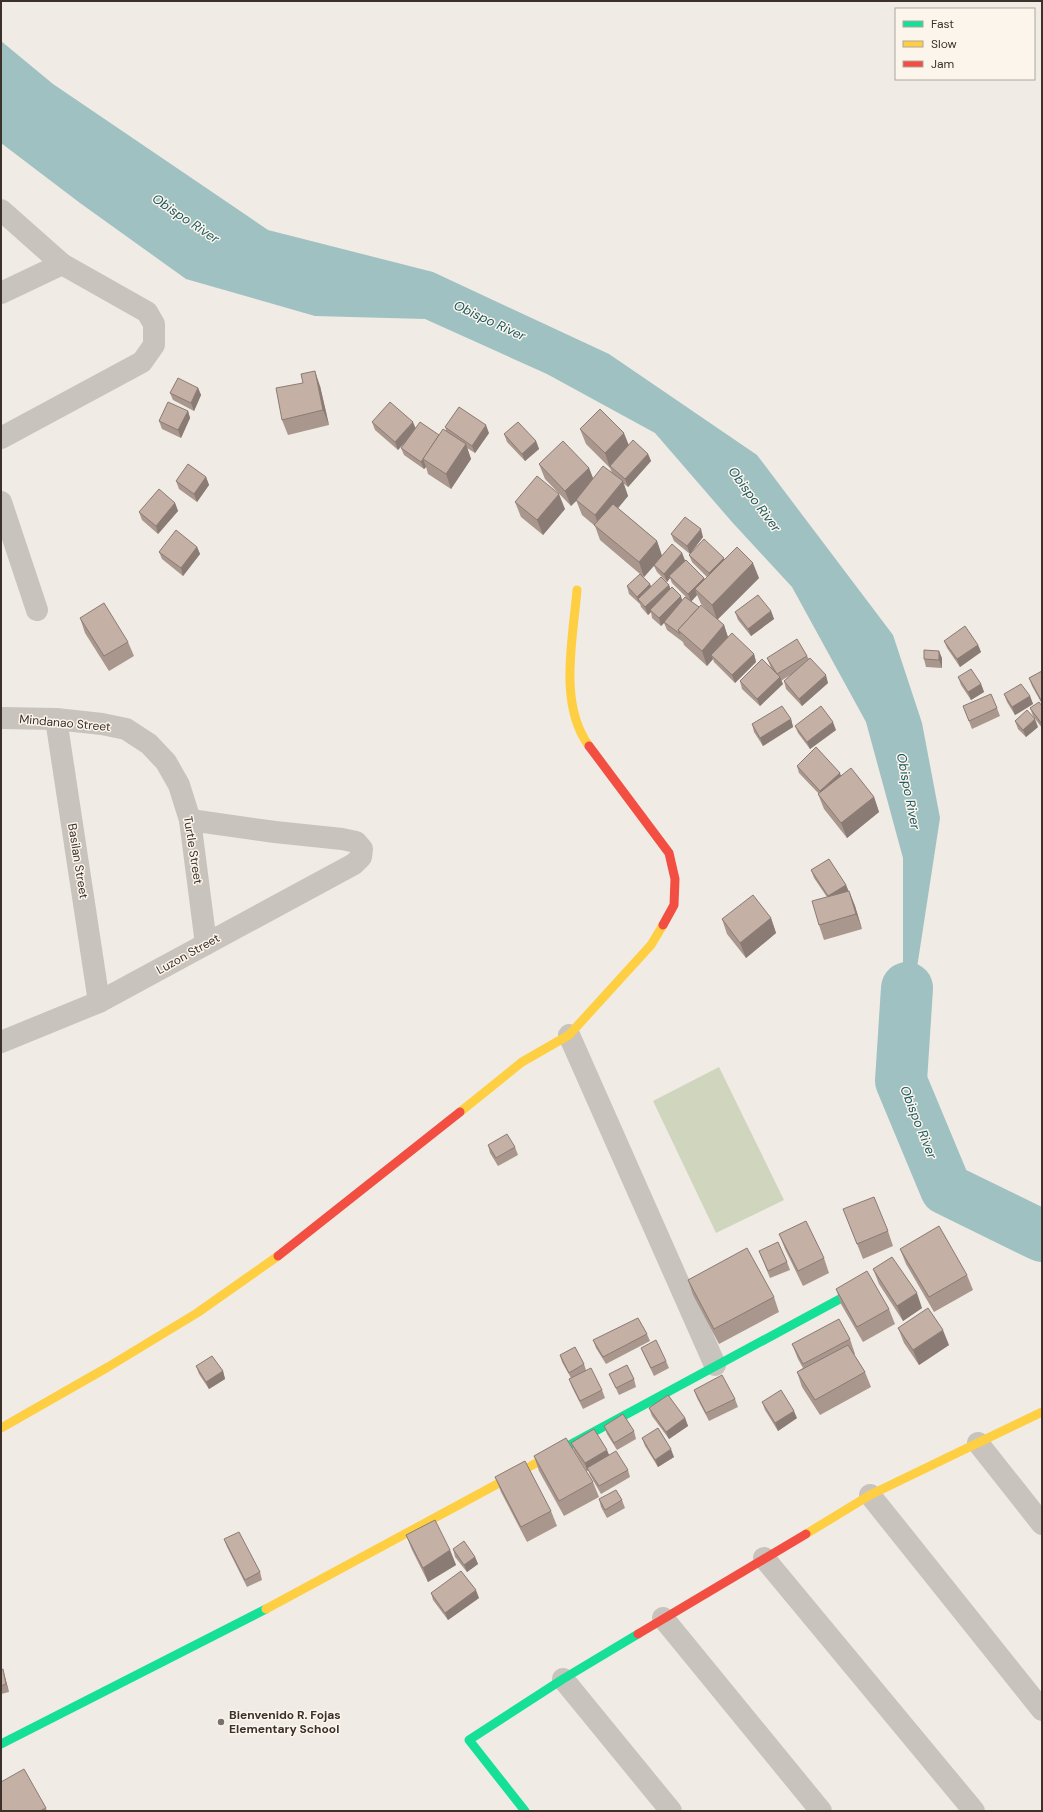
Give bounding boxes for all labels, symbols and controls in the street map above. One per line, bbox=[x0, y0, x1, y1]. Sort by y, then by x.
legend bbox=[895, 8, 1035, 80]
text: Fast bbox=[931, 16, 954, 32]
text: Slow bbox=[931, 36, 957, 52]
text: Jam bbox=[931, 56, 954, 72]
water label: Obispo River bbox=[149, 190, 223, 248]
water label: Obispo River bbox=[451, 296, 529, 345]
water label: Obispo River bbox=[725, 463, 785, 536]
street label: Mindanao Street bbox=[19, 711, 112, 735]
water label: Obispo River bbox=[893, 752, 924, 832]
street label: Turtle Street bbox=[180, 815, 206, 886]
street label: Basilan Street bbox=[64, 822, 92, 900]
street label: Luzon Street bbox=[154, 930, 223, 978]
water label: Obispo River bbox=[896, 1083, 941, 1162]
place label: Bienvenido R. Fojas Elementary School bbox=[229, 1707, 341, 1737]
marker: Bienvenido R. Fojas Elementary School bbox=[216, 1717, 226, 1727]

